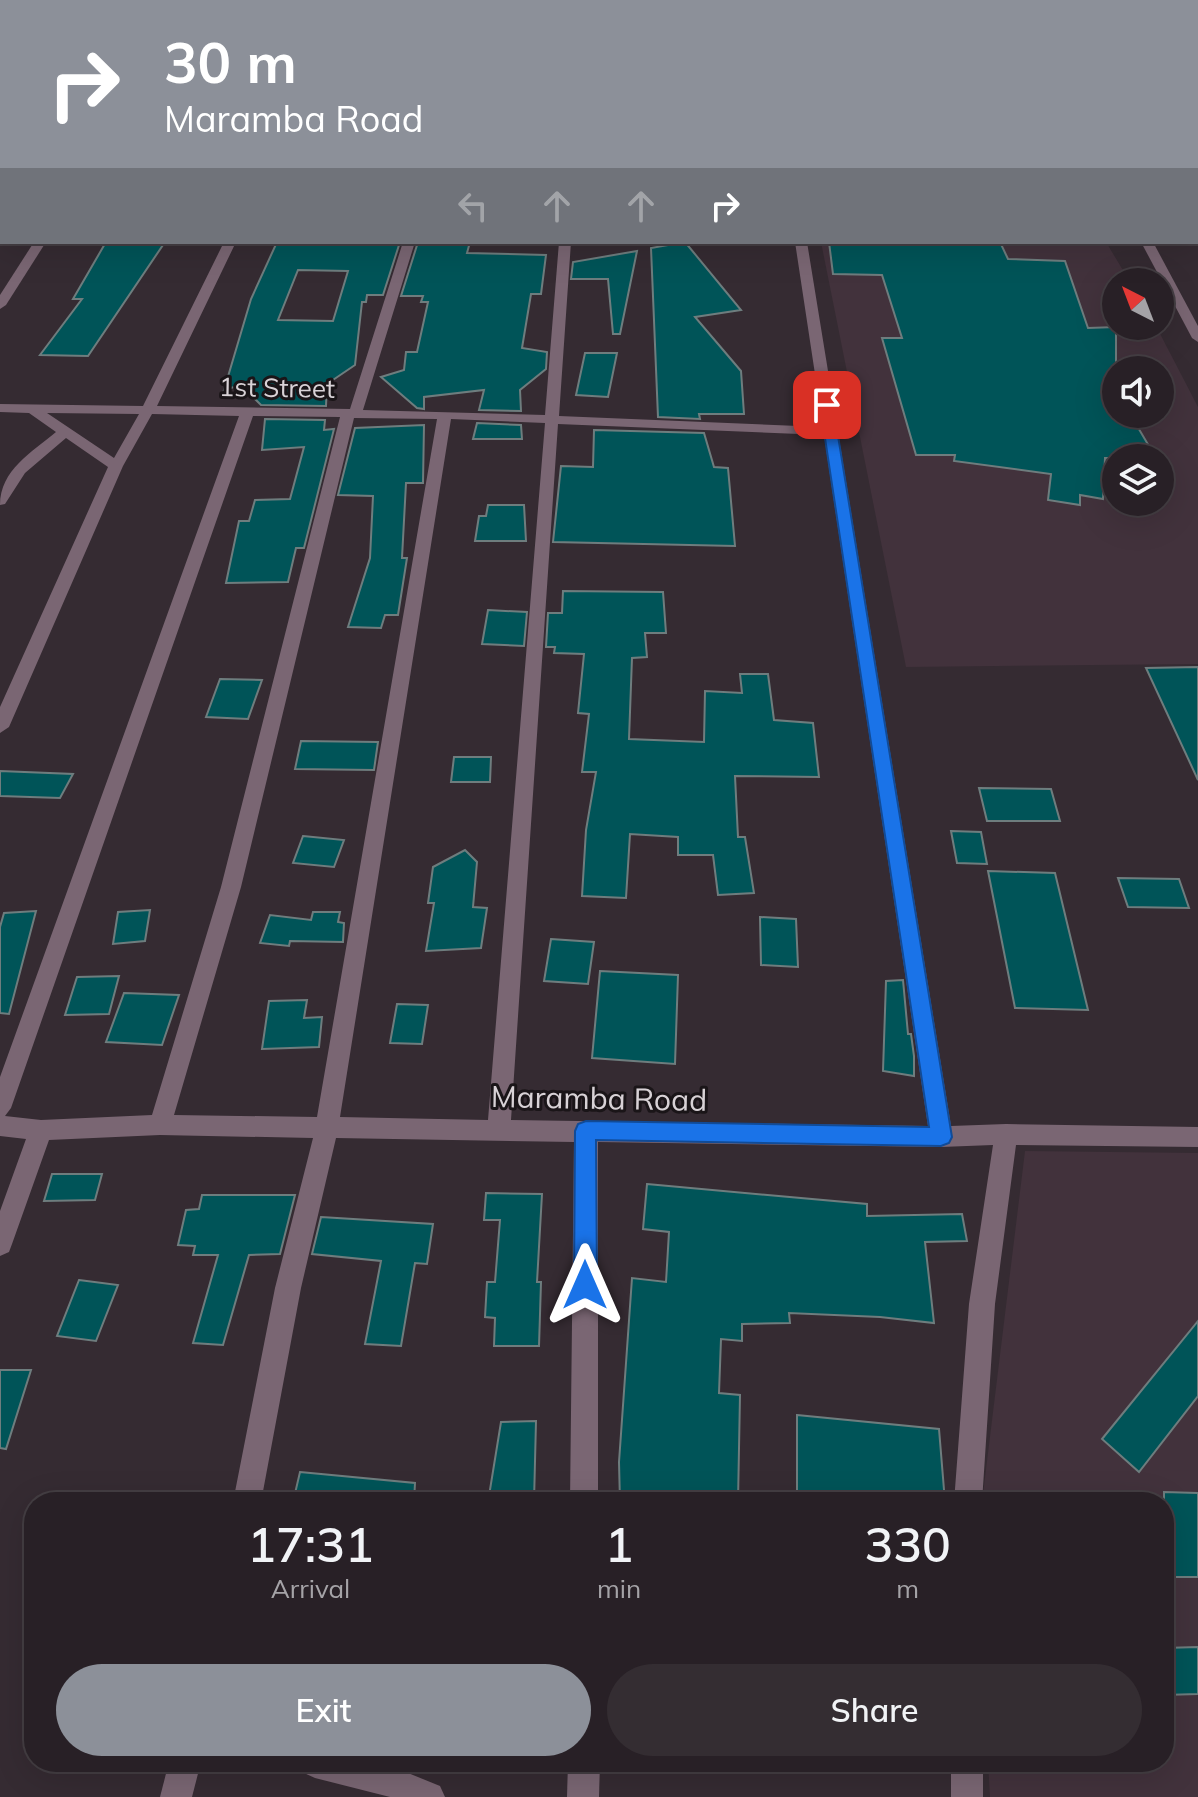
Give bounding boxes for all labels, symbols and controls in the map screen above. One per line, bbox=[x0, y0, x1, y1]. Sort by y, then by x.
text: 30 m bbox=[164, 27, 297, 97]
icon: right bbox=[32, 32, 136, 136]
text: Maramba Road bbox=[164, 96, 423, 141]
icon: left bbox=[451, 184, 495, 228]
icon: ahead bbox=[535, 184, 579, 228]
icon: ahead bbox=[619, 184, 663, 228]
icon: right bbox=[703, 184, 747, 228]
north arrow bbox=[1102, 268, 1174, 340]
map controls bbox=[1102, 268, 1174, 516]
button: sound bbox=[1102, 356, 1174, 428]
street label: 1st Street bbox=[219, 370, 335, 405]
pin bbox=[793, 371, 861, 439]
icon: arrive bbox=[805, 383, 849, 427]
button: layers bbox=[1102, 444, 1174, 516]
street label: Maramba Road bbox=[491, 1077, 707, 1119]
position arrow bbox=[543, 1243, 627, 1327]
text: 17:31 bbox=[247, 1514, 374, 1574]
text: 1 bbox=[605, 1514, 633, 1574]
text: 330 bbox=[864, 1514, 951, 1574]
text: Arrival bbox=[271, 1572, 350, 1605]
text: min bbox=[597, 1572, 641, 1605]
text: m bbox=[896, 1572, 919, 1605]
button: Exit bbox=[56, 1664, 591, 1756]
button: Share bbox=[607, 1664, 1142, 1756]

